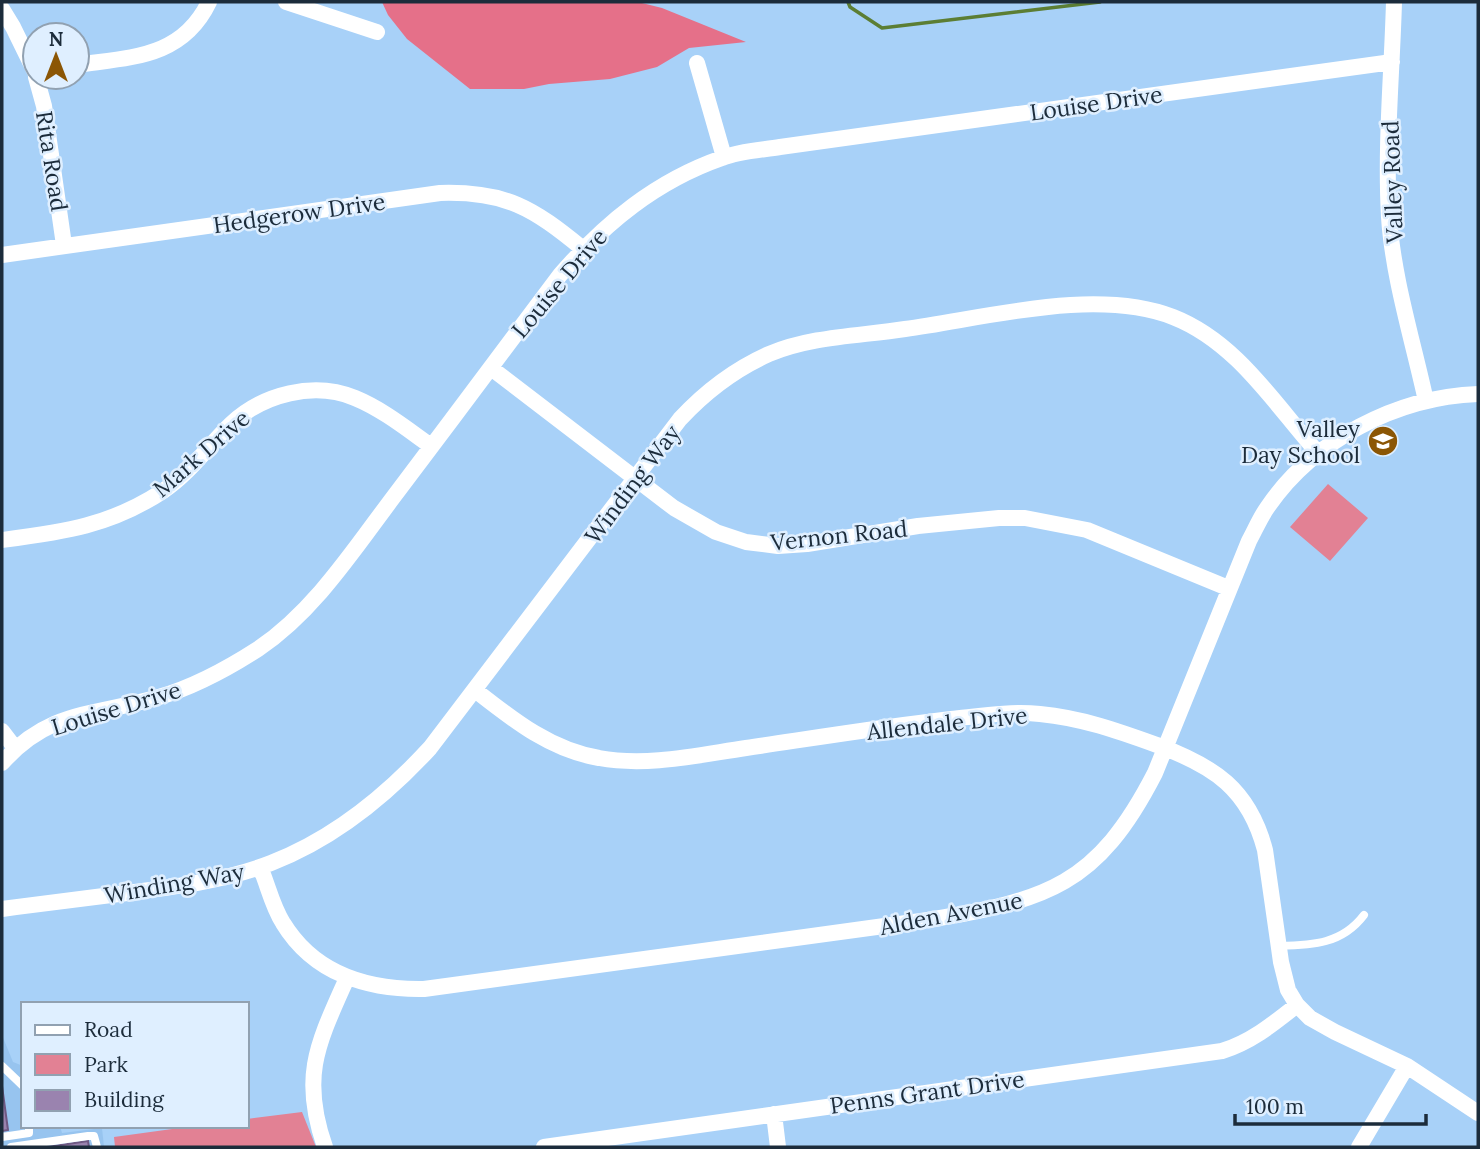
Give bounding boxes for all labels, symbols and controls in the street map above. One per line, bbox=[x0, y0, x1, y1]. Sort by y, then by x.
north arrow bbox=[21, 21, 91, 91]
text: N bbox=[49, 27, 64, 51]
street label: Louise Drive bbox=[1028, 79, 1164, 127]
street label: Rita Road bbox=[30, 109, 74, 214]
street label: Valley Road bbox=[1375, 120, 1409, 245]
street label: Hedgerow Drive bbox=[211, 187, 387, 239]
street label: Louise Drive bbox=[505, 222, 613, 344]
street label: Mark Drive bbox=[147, 403, 255, 503]
place label: Valley Day School bbox=[1241, 414, 1361, 469]
street label: Winding Way bbox=[578, 418, 687, 549]
school or university icon: Valley Day School bbox=[1366, 424, 1400, 458]
street label: Vernon Road bbox=[768, 513, 909, 557]
street label: Louise Drive bbox=[48, 675, 184, 741]
street label: Allendale Drive bbox=[864, 700, 1029, 746]
street label: Winding Way bbox=[102, 856, 247, 910]
street label: Alden Avenue bbox=[876, 885, 1025, 941]
legend bbox=[21, 1002, 248, 1128]
text: Road bbox=[84, 1016, 133, 1043]
text: Park bbox=[84, 1051, 128, 1078]
street label: Penns Grant Drive bbox=[828, 1064, 1026, 1120]
scale bar bbox=[1235, 1082, 1426, 1126]
text: Building bbox=[84, 1086, 164, 1113]
text: 100 m bbox=[1246, 1093, 1304, 1120]

